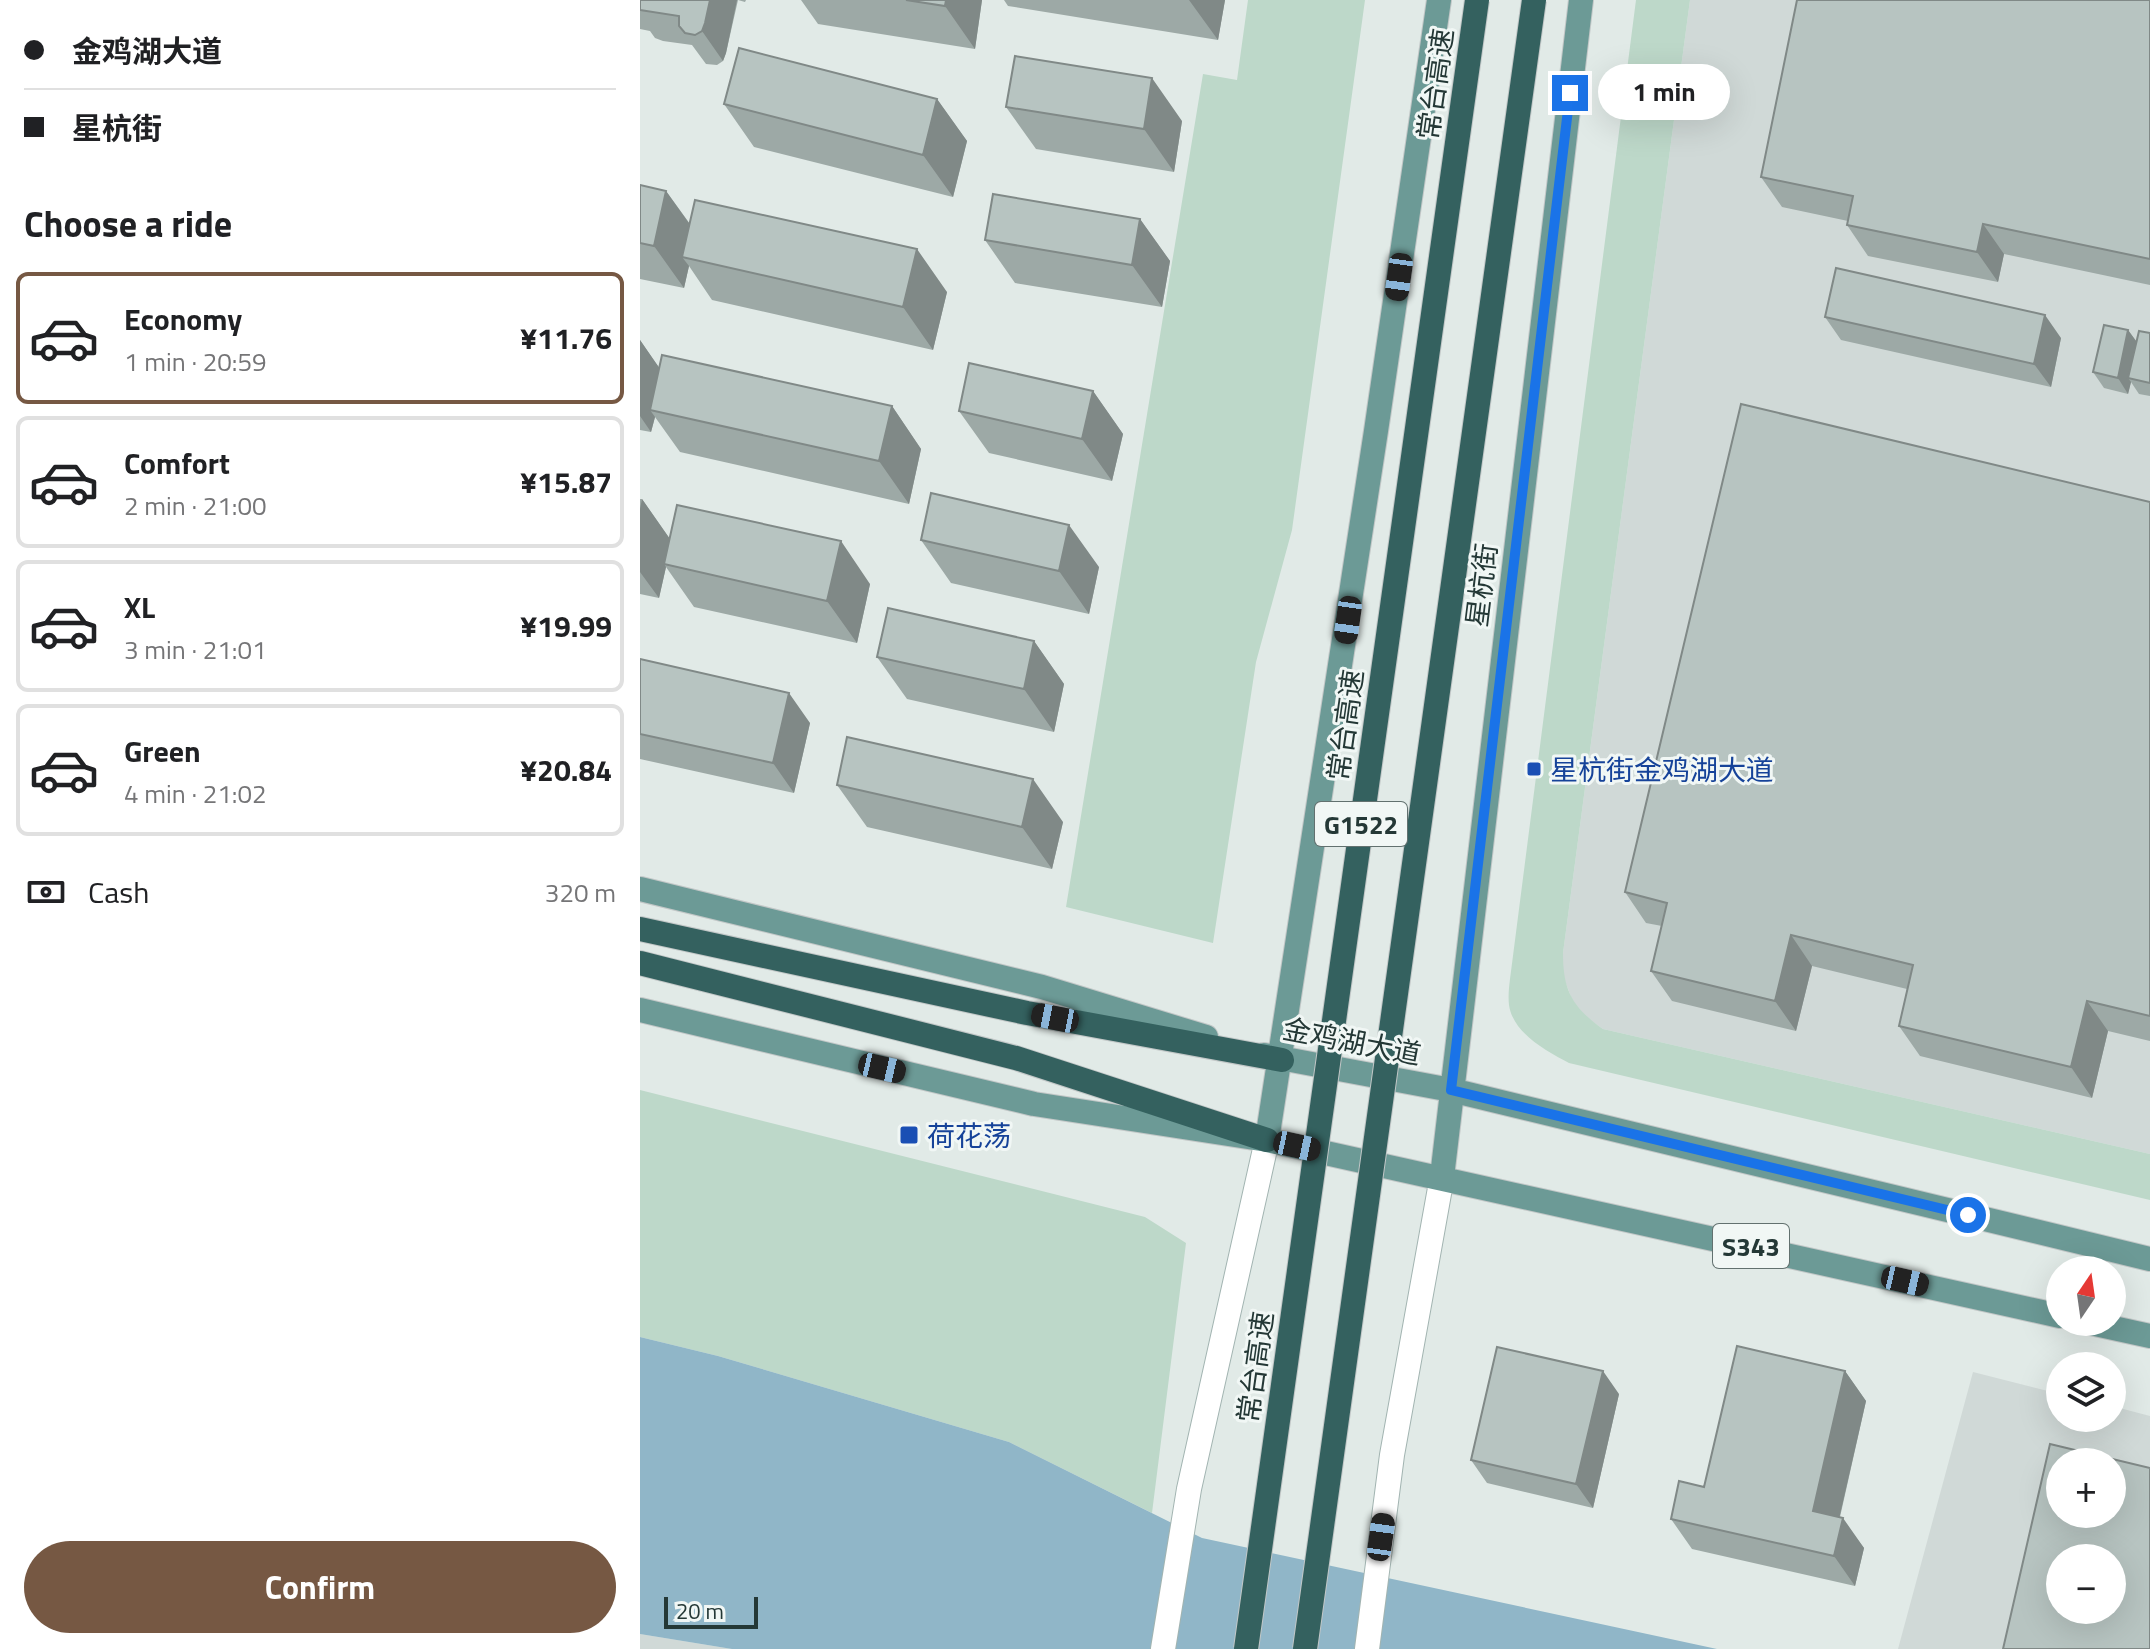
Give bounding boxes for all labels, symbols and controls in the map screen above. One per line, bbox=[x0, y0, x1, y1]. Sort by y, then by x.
street label: 常台高速 bbox=[1406, 26, 1464, 142]
text: 金鸡湖大道 bbox=[72, 28, 222, 74]
callout: 1 min bbox=[1598, 65, 1730, 121]
text: 1 min bbox=[1632, 72, 1696, 111]
route end bbox=[1552, 75, 1588, 111]
text: 星杭街 bbox=[72, 105, 162, 151]
text: Choose a ride bbox=[24, 196, 232, 251]
car bbox=[1384, 252, 1414, 302]
text: Economy bbox=[124, 296, 242, 342]
icon: car bbox=[28, 302, 100, 374]
text: ¥11.76 bbox=[520, 315, 612, 361]
text: 1 min · 20:59 bbox=[124, 342, 267, 381]
text: Comfort bbox=[124, 440, 230, 486]
icon: car bbox=[28, 446, 100, 518]
text: ¥15.87 bbox=[520, 459, 612, 505]
text: 2 min · 21:00 bbox=[124, 486, 267, 525]
street label: 星杭街 bbox=[1455, 541, 1507, 629]
text: XL bbox=[124, 584, 155, 630]
icon: car bbox=[28, 590, 100, 662]
car bbox=[1333, 595, 1363, 645]
text: ¥19.99 bbox=[520, 603, 612, 649]
text: 3 min · 21:01 bbox=[124, 630, 267, 669]
street label: 常台高速 bbox=[1316, 667, 1374, 783]
text: Green bbox=[124, 728, 201, 774]
icon: car bbox=[28, 734, 100, 806]
text: ¥20.84 bbox=[520, 747, 612, 793]
place label: 星杭街金鸡湖大道 bbox=[1550, 748, 1774, 791]
marker: 星杭街金鸡湖大道 bbox=[1525, 760, 1543, 778]
text: 4 min · 21:02 bbox=[124, 774, 267, 813]
road number: G1522 bbox=[1315, 802, 1407, 846]
text: Cash bbox=[88, 869, 149, 915]
icon: cash bbox=[24, 870, 68, 914]
text: 320 m bbox=[545, 873, 616, 912]
car bbox=[1029, 1002, 1081, 1034]
street label: 金鸡湖大道 bbox=[1279, 1007, 1425, 1075]
car bbox=[856, 1051, 908, 1085]
place label: 荷花荡 bbox=[927, 1114, 1011, 1157]
marker: 荷花荡 bbox=[898, 1124, 920, 1146]
car bbox=[1271, 1129, 1323, 1163]
route start bbox=[1950, 1197, 1986, 1233]
road number: S343 bbox=[1713, 1224, 1789, 1268]
north arrow bbox=[2046, 1256, 2126, 1336]
map controls bbox=[2046, 1256, 2126, 1624]
car bbox=[1879, 1264, 1931, 1298]
street label: 常台高速 bbox=[1226, 1309, 1284, 1425]
button: layers bbox=[2046, 1352, 2126, 1432]
button: + bbox=[2046, 1448, 2126, 1528]
car bbox=[1366, 1512, 1396, 1562]
button: Confirm bbox=[24, 1541, 616, 1633]
button: − bbox=[2046, 1544, 2126, 1624]
scale bar bbox=[664, 1593, 758, 1629]
text: 20 m bbox=[676, 1594, 724, 1628]

